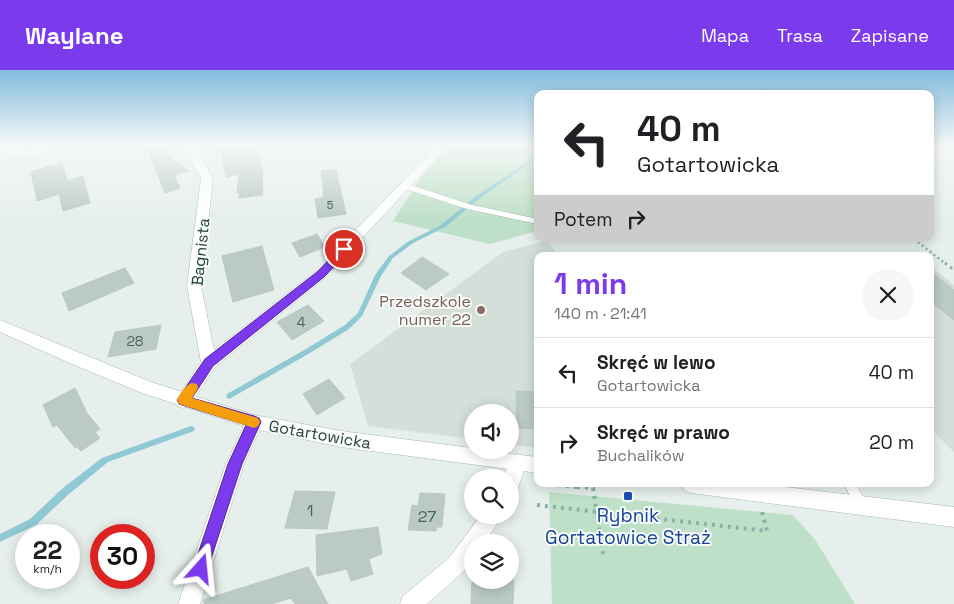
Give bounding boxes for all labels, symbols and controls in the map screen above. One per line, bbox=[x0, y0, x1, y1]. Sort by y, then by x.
text: Waylane bbox=[25, 20, 124, 51]
text: Mapa bbox=[701, 24, 749, 47]
text: Trasa bbox=[777, 24, 823, 47]
text: Zapisane bbox=[851, 24, 929, 47]
text: 40 m bbox=[637, 107, 721, 151]
icon: left bbox=[554, 110, 619, 175]
text: Gotartowicka bbox=[637, 150, 779, 178]
house number: 5 bbox=[327, 198, 334, 212]
icon: right bbox=[622, 205, 650, 233]
text: Potem bbox=[554, 207, 612, 232]
street label: Bagnista bbox=[186, 217, 215, 287]
pin bbox=[323, 228, 365, 270]
icon: arrive bbox=[330, 235, 358, 263]
text: 1 min bbox=[554, 264, 627, 303]
button: close bbox=[862, 269, 914, 321]
place label: Przedszkole numer 22 bbox=[379, 291, 471, 330]
text: 140 m · 21:41 bbox=[554, 303, 647, 324]
marker: Przedszkole numer 22 bbox=[475, 304, 487, 316]
house number: 4 bbox=[297, 313, 306, 331]
house number: 28 bbox=[126, 332, 144, 350]
text: Skręć w lewo bbox=[597, 350, 716, 375]
icon: left bbox=[554, 359, 582, 387]
text: 40 m bbox=[869, 360, 914, 385]
text: Gotartowicka bbox=[597, 375, 700, 396]
map controls bbox=[464, 404, 519, 589]
button: sound bbox=[464, 404, 519, 459]
street label: Gotartowicka bbox=[267, 415, 373, 454]
text: Skręć w prawo bbox=[597, 420, 730, 445]
icon: right bbox=[554, 429, 582, 457]
text: 20 m bbox=[869, 430, 914, 455]
text: Buchalików bbox=[597, 445, 685, 466]
button: search bbox=[464, 469, 519, 524]
marker: Rybnik Gortatowice Straż bbox=[622, 490, 634, 502]
house number: 1 bbox=[307, 500, 313, 521]
place label: Rybnik Gortatowice Straż bbox=[545, 503, 711, 550]
house number: 27 bbox=[418, 506, 436, 527]
speed limit sign: 30 bbox=[90, 524, 155, 589]
text: 22 bbox=[33, 534, 62, 566]
button: layers bbox=[464, 534, 519, 589]
position arrow bbox=[174, 542, 226, 594]
text: km/h bbox=[33, 561, 62, 577]

